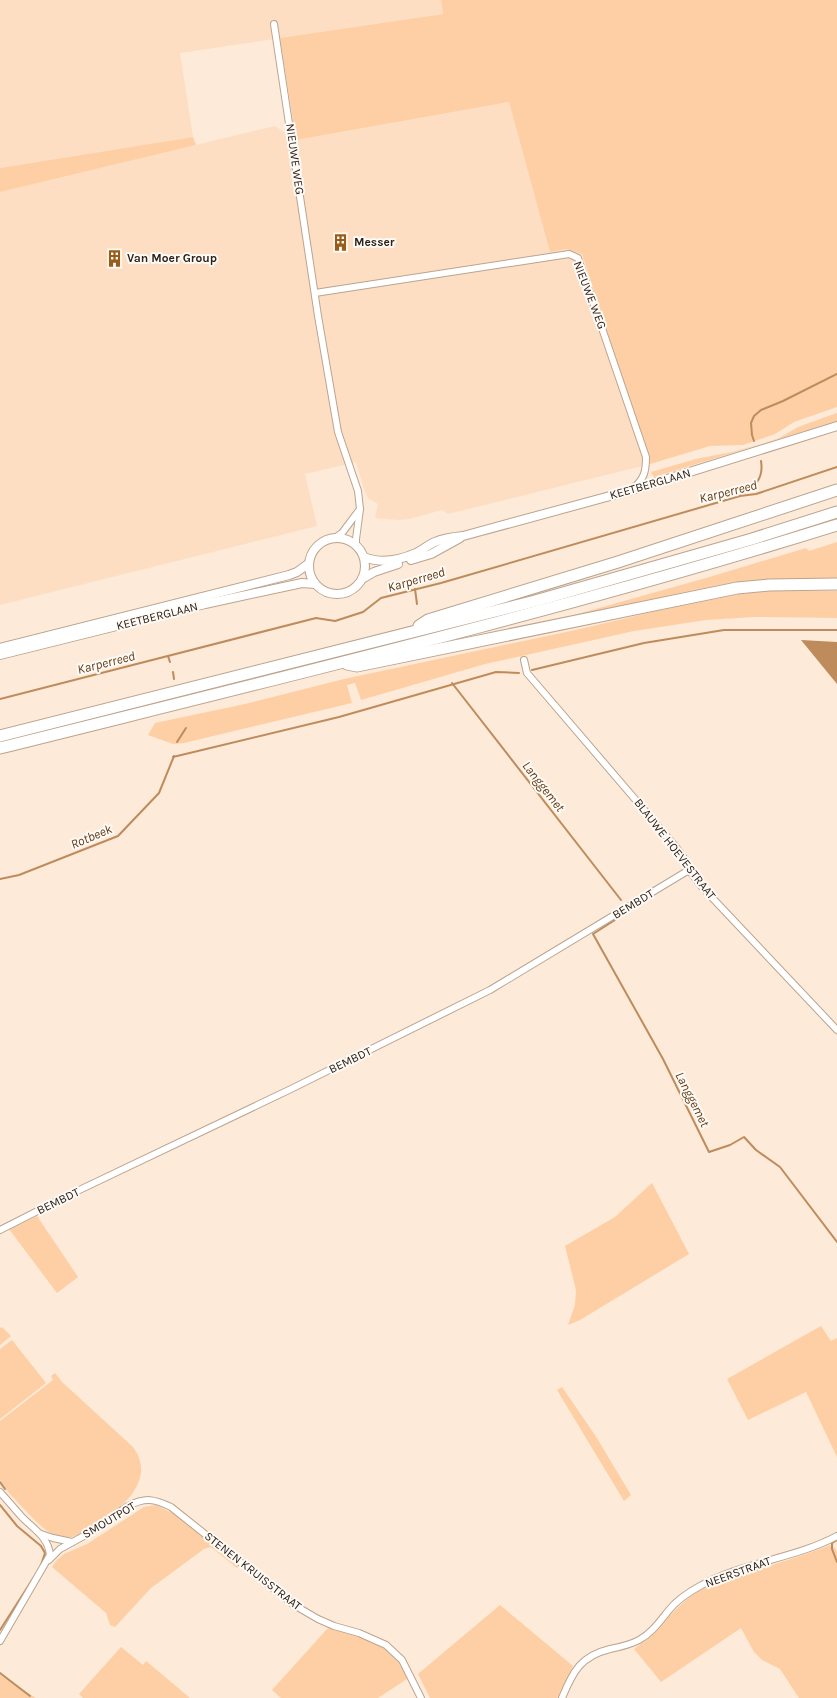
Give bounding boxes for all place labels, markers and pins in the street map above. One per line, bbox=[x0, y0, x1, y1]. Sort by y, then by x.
building icon: Messer bbox=[331, 232, 351, 252]
place label: Messer bbox=[354, 235, 395, 249]
building icon: Van Moer Group bbox=[104, 248, 124, 268]
place label: Van Moer Group bbox=[127, 251, 217, 265]

